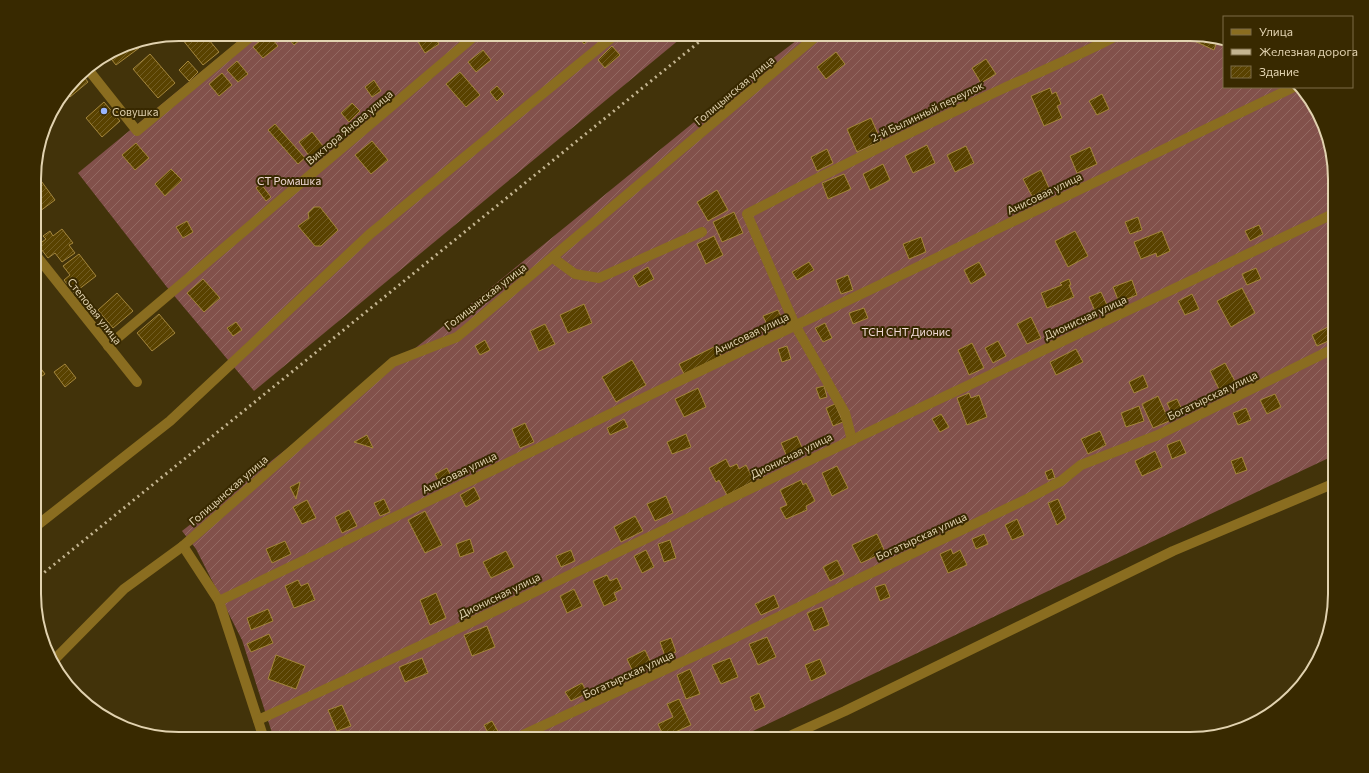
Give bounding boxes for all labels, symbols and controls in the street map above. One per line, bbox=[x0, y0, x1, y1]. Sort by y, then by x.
legend bbox=[1223, 16, 1353, 88]
text: Улица bbox=[1259, 24, 1293, 38]
text: Железная дорога bbox=[1259, 44, 1358, 58]
street label: Голицынская улица bbox=[691, 53, 777, 127]
text: Здание bbox=[1259, 64, 1299, 78]
street label: 2-й Былинный переулок bbox=[868, 78, 986, 144]
street label: Виктора Янова улица bbox=[303, 87, 395, 167]
place label: Совушка bbox=[112, 105, 158, 118]
marker: Совушка bbox=[99, 106, 109, 116]
street label: Анисовая улица bbox=[1004, 169, 1084, 217]
park label: СТ Ромашка bbox=[257, 174, 321, 187]
street label: Голицынская улица bbox=[442, 260, 528, 332]
street label: Степовая улица bbox=[65, 275, 125, 347]
street label: Дионисная улица bbox=[1042, 292, 1128, 342]
street label: Анисовая улица bbox=[711, 309, 791, 357]
park label: ТСН СНТ Дионис bbox=[861, 325, 951, 338]
street label: Богатырская улица bbox=[1165, 368, 1259, 422]
street label: Дионисная улица bbox=[748, 430, 834, 480]
street label: Анисовая улица bbox=[419, 448, 499, 496]
street label: Голицынская улица bbox=[186, 452, 270, 528]
street label: Богатырская улица bbox=[874, 509, 968, 563]
street label: Дионисная улица bbox=[456, 570, 542, 620]
street label: Богатырская улица bbox=[581, 647, 675, 701]

